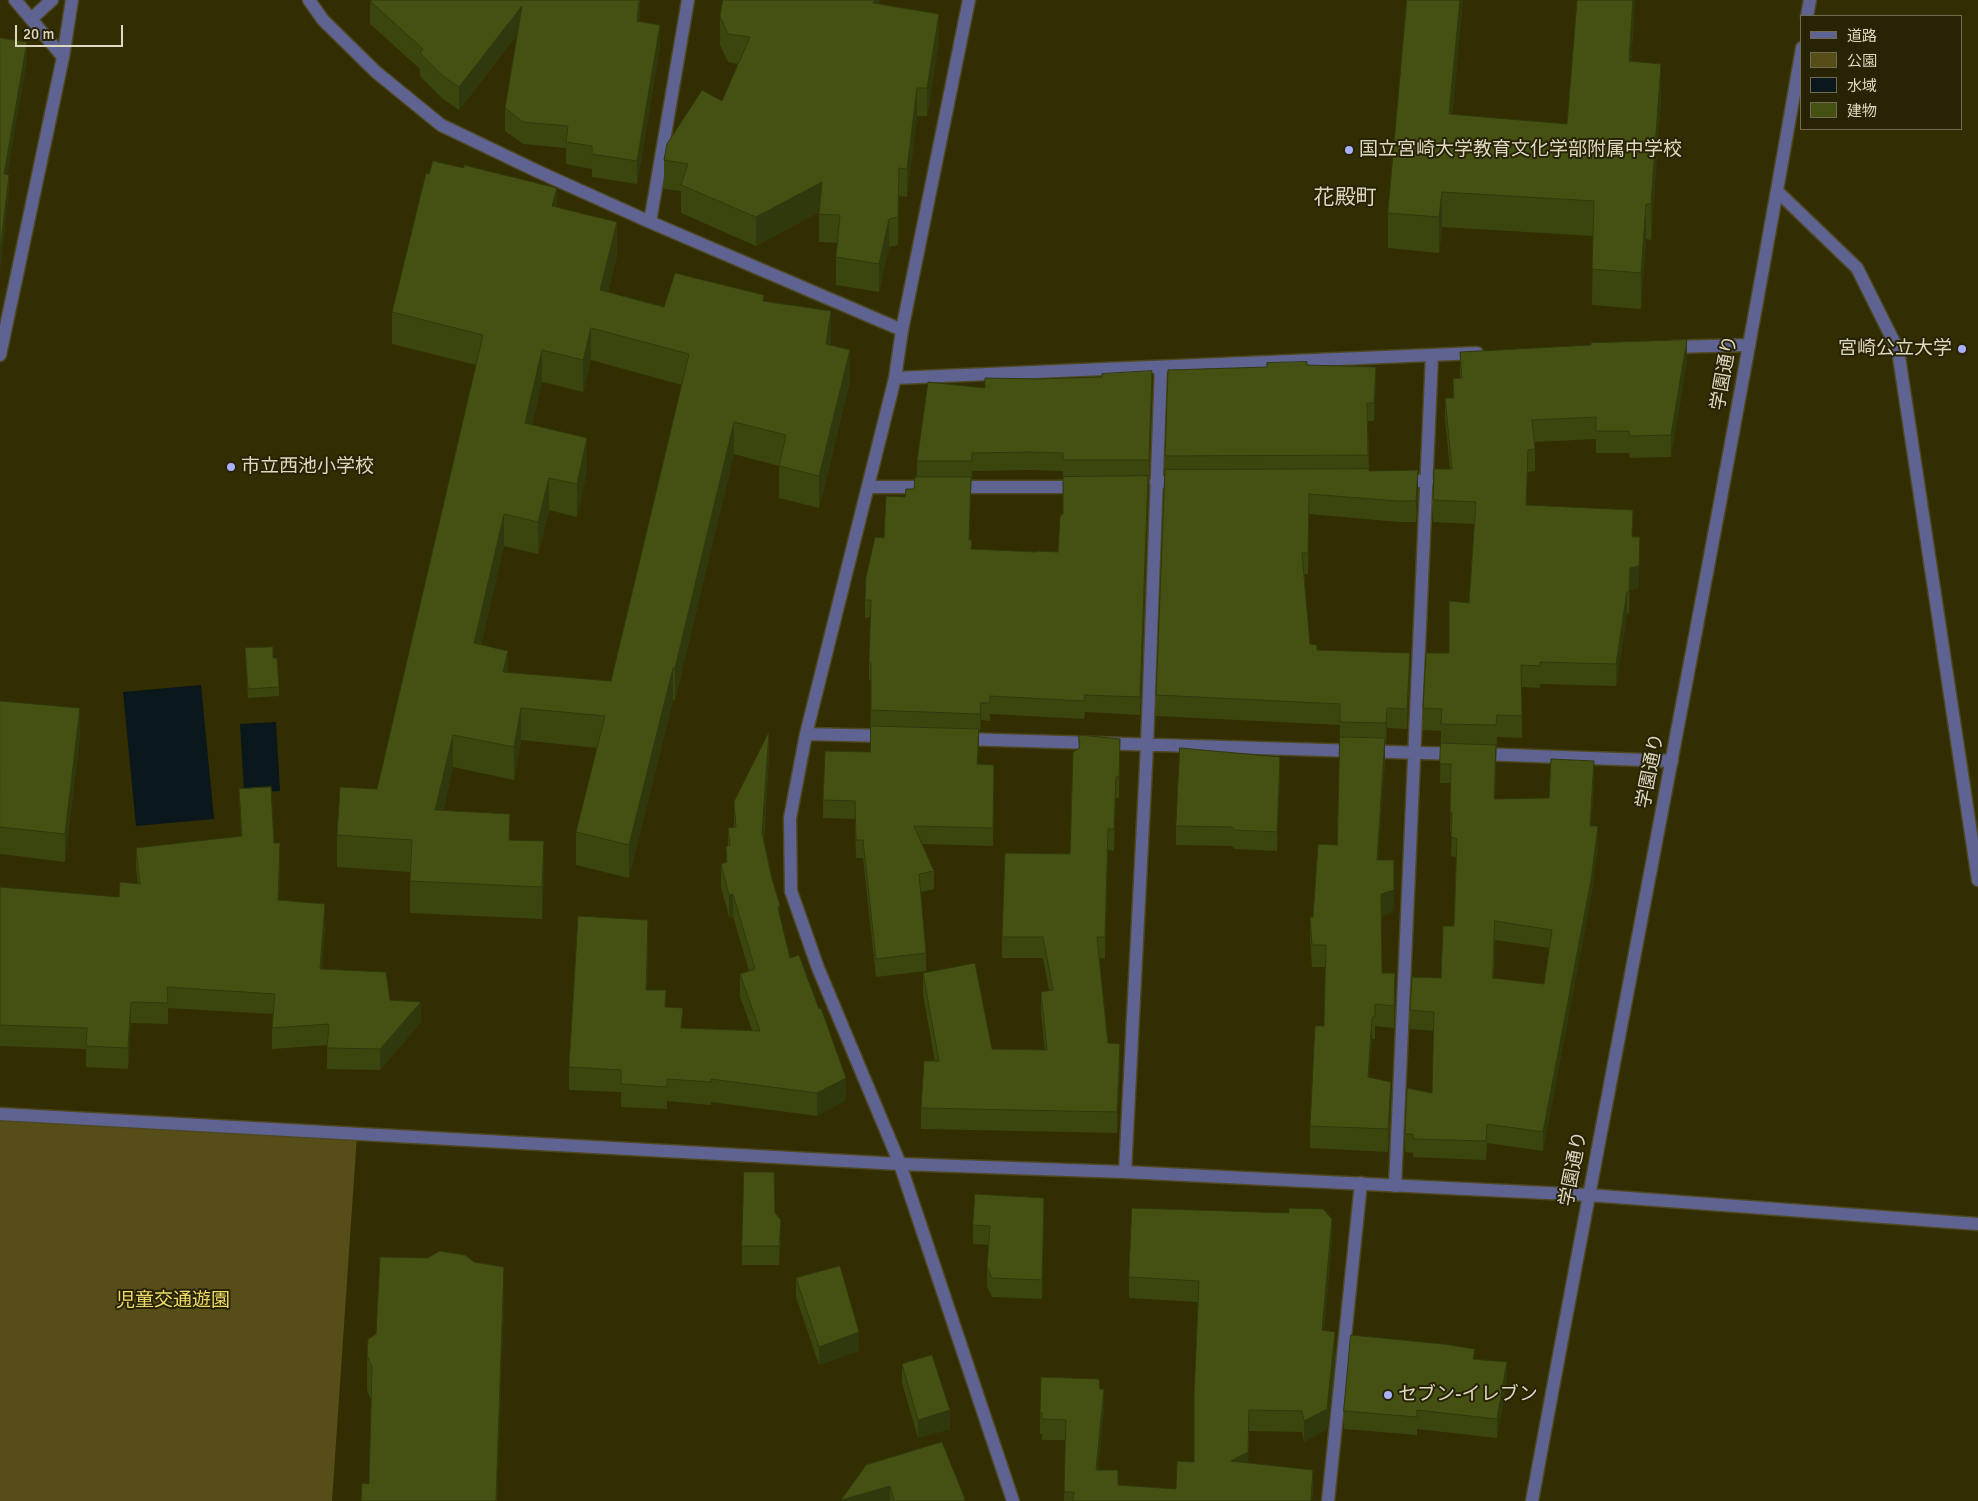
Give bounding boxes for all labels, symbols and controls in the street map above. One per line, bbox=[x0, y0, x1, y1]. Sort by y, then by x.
scale bar bbox=[18, 15, 125, 47]
legend bbox=[1800, 15, 1963, 130]
text: 20 m bbox=[23, 25, 54, 43]
text: 道路 bbox=[1847, 27, 1877, 45]
text: 公園 bbox=[1847, 52, 1877, 70]
text: 水域 bbox=[1847, 77, 1877, 95]
text: 建物 bbox=[1847, 102, 1877, 120]
place label: 国立宮崎大学教育文化学部附属中学校 bbox=[1359, 139, 1682, 161]
marker: 国立宮崎大学教育文化学部附属中学校 bbox=[1343, 144, 1355, 156]
district label: 花殿町 bbox=[1314, 185, 1376, 211]
street label: 学園通り bbox=[1707, 334, 1743, 412]
place label: 宮崎公立大学 bbox=[1838, 338, 1952, 360]
marker: 宮崎公立大学 bbox=[1956, 343, 1968, 355]
place label: 市立西池小学校 bbox=[241, 456, 374, 478]
marker: 市立西池小学校 bbox=[225, 461, 237, 473]
street label: 学園通り bbox=[1633, 732, 1669, 810]
street label: 学園通り bbox=[1556, 1130, 1592, 1208]
park label: 児童交通遊園 bbox=[116, 1290, 230, 1312]
place label: セブン-イレブン bbox=[1398, 1384, 1538, 1406]
marker: セブン-イレブン bbox=[1382, 1389, 1394, 1401]

